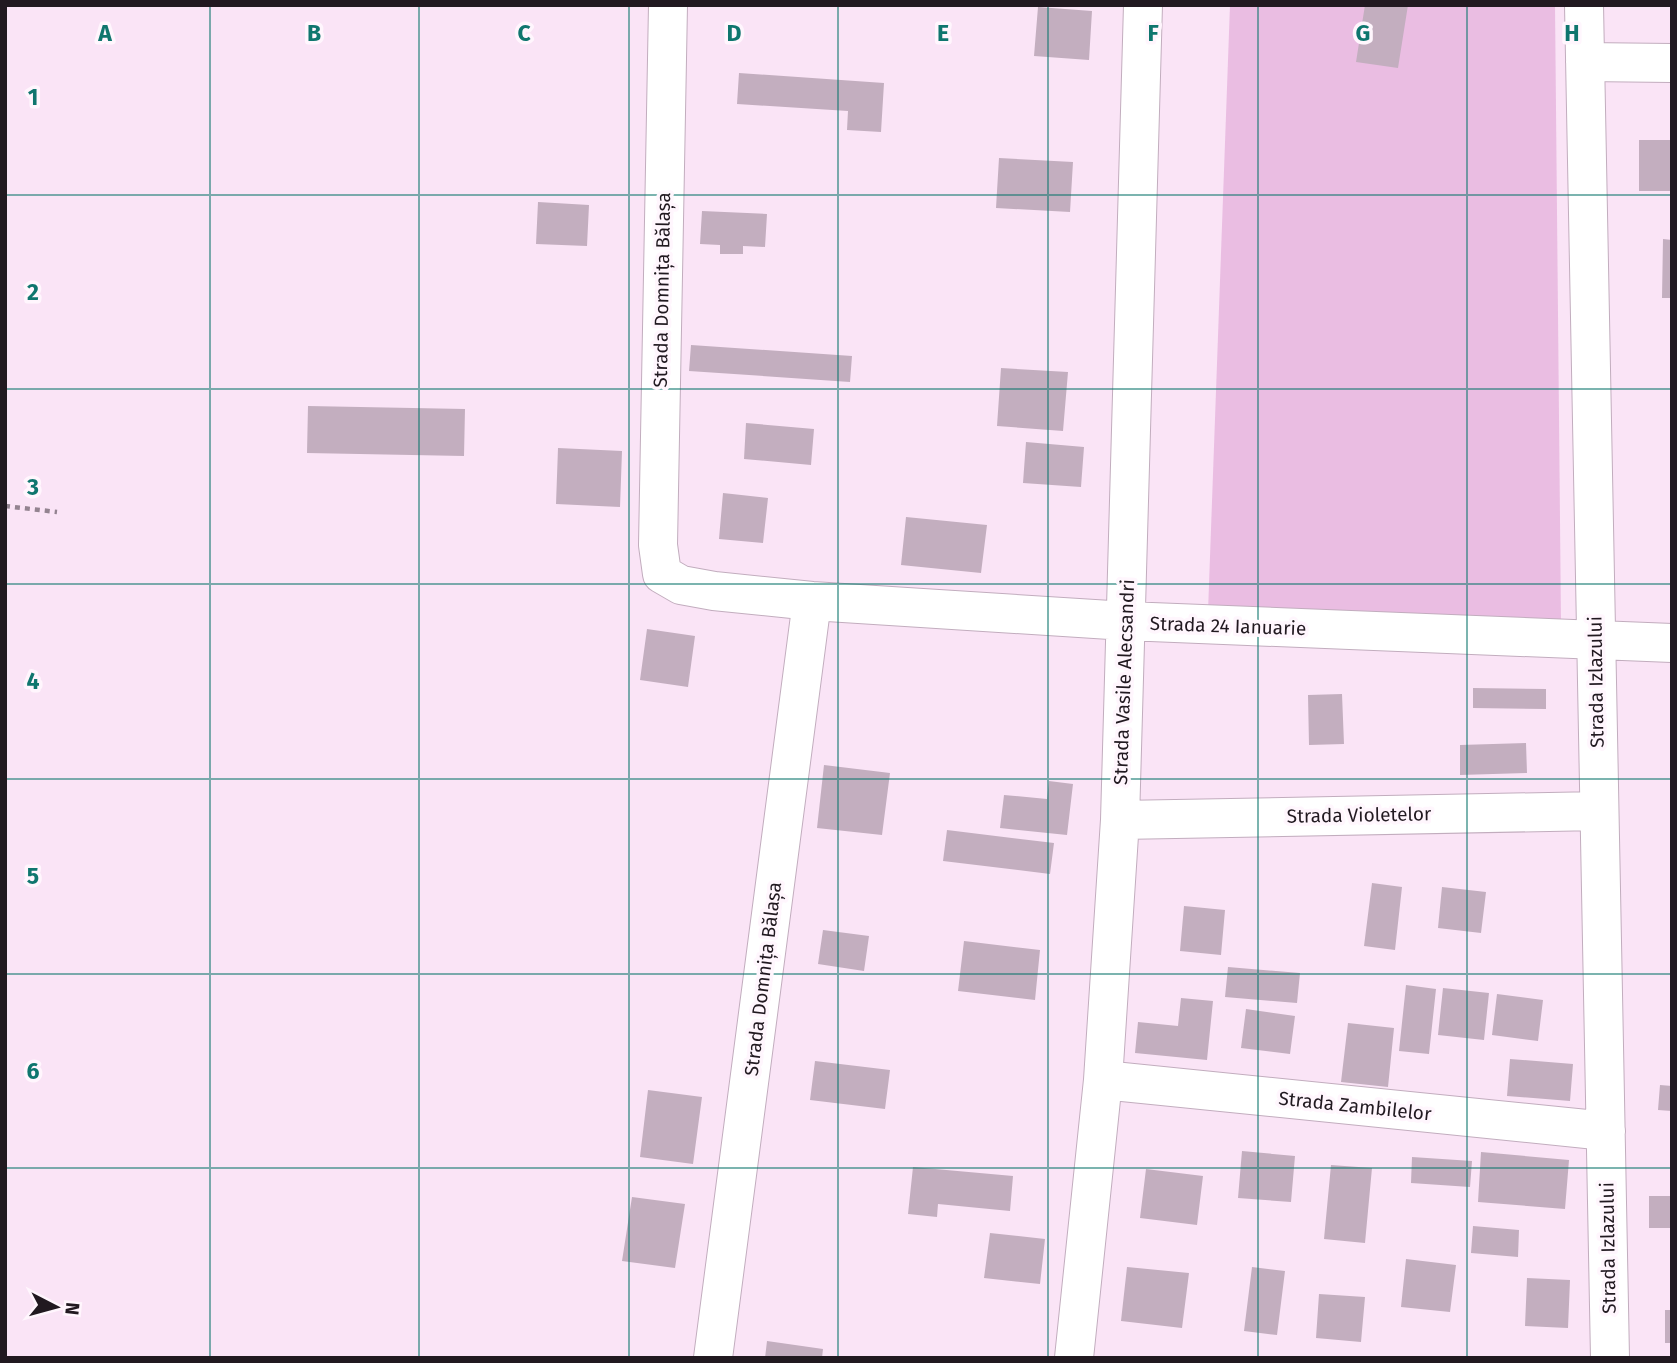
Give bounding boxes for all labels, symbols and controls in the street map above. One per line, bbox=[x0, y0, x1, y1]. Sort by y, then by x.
text: A bbox=[97, 19, 112, 47]
text: B bbox=[307, 19, 321, 47]
text: C bbox=[517, 19, 531, 47]
text: D bbox=[727, 19, 742, 47]
text: E bbox=[937, 19, 949, 47]
text: F bbox=[1147, 19, 1159, 47]
text: G bbox=[1356, 19, 1370, 47]
text: H bbox=[1564, 19, 1580, 47]
text: 1 bbox=[28, 83, 38, 111]
street label: Strada Domnița Bălașa bbox=[649, 192, 676, 388]
text: 2 bbox=[27, 278, 39, 306]
text: 3 bbox=[26, 473, 39, 501]
street label: Strada Vasile Alecsandri bbox=[1109, 579, 1139, 785]
street label: Strada 24 Ianuarie bbox=[1149, 612, 1307, 640]
street label: Strada Izlazului bbox=[1583, 616, 1609, 748]
text: 4 bbox=[27, 667, 40, 695]
street label: Strada Violetelor bbox=[1286, 802, 1432, 828]
text: 5 bbox=[27, 862, 39, 890]
street label: Strada Domnița Bălașa bbox=[740, 881, 787, 1078]
text: 6 bbox=[27, 1057, 40, 1085]
street label: Strada Zambilelor bbox=[1277, 1087, 1433, 1126]
street label: Strada Izlazului bbox=[1595, 1182, 1621, 1314]
north arrow bbox=[21, 1272, 91, 1342]
text: N bbox=[60, 1301, 85, 1316]

